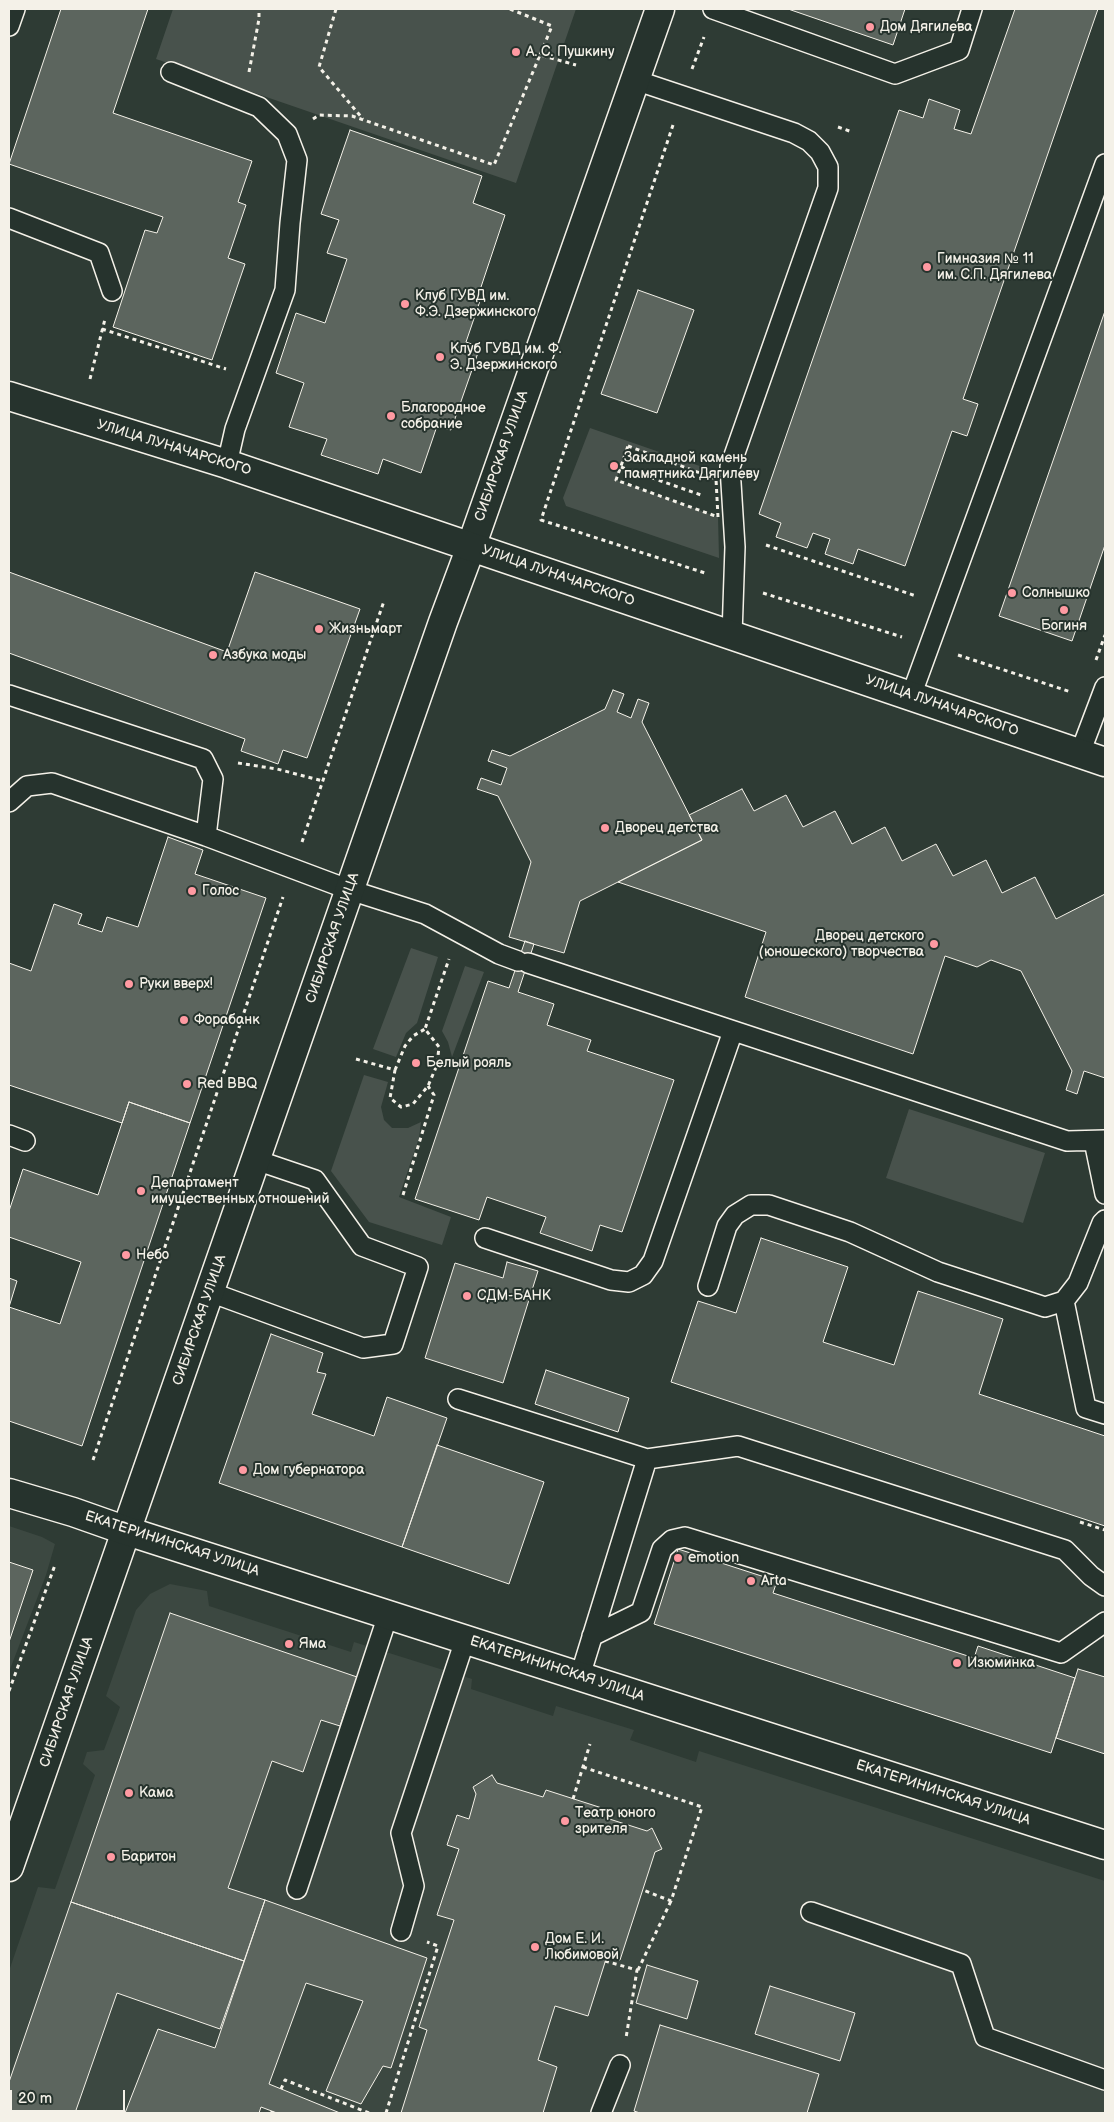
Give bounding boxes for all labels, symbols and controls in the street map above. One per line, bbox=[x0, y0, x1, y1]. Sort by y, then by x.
place label: Дом Дягилева bbox=[880, 19, 973, 35]
marker: Дом Дягилева bbox=[864, 21, 876, 33]
place label: А. С. Пушкину bbox=[526, 44, 614, 60]
marker: А. С. Пушкину bbox=[510, 46, 522, 58]
place label: Гимназия № 11 им. С.П. Дягилева bbox=[937, 251, 1052, 284]
marker: Гимназия № 11 им. С.П. Дягилева bbox=[921, 261, 933, 273]
place label: Клуб ГУВД им. Ф.Э. Дзержинского bbox=[415, 288, 536, 321]
marker: Клуб ГУВД им. Ф.Э. Дзержинского bbox=[399, 298, 411, 310]
place label: Клуб ГУВД им. Ф. Э. Дзержинского bbox=[450, 341, 561, 374]
marker: Клуб ГУВД им. Ф. Э. Дзержинского bbox=[434, 351, 446, 363]
street label: СИБИРСКАЯ УЛИЦА bbox=[472, 389, 532, 523]
place label: Благородное собрание bbox=[401, 400, 486, 432]
marker: Благородное собрание bbox=[385, 410, 397, 422]
street label: УЛИЦА ЛУНАЧАРСКОГО bbox=[95, 417, 253, 479]
place label: Закладной камень памятника Дягилеву bbox=[624, 450, 759, 482]
marker: Закладной камень памятника Дягилеву bbox=[608, 460, 620, 472]
street label: УЛИЦА ЛУНАЧАРСКОГО bbox=[479, 542, 637, 610]
place label: Солнышко bbox=[1022, 585, 1090, 601]
marker: Солнышко bbox=[1006, 587, 1018, 599]
marker: Богиня bbox=[1058, 604, 1070, 616]
place label: Богиня bbox=[1041, 618, 1087, 634]
place label: Жизньмарт bbox=[329, 621, 402, 637]
marker: Жизньмарт bbox=[313, 623, 325, 635]
place label: Азбука моды bbox=[223, 647, 306, 663]
marker: Азбука моды bbox=[207, 649, 219, 661]
street label: УЛИЦА ЛУНАЧАРСКОГО bbox=[863, 672, 1021, 740]
place label: Дворец детства bbox=[615, 820, 719, 836]
marker: Дворец детства bbox=[599, 822, 611, 834]
street label: СИБИРСКАЯ УЛИЦА bbox=[303, 871, 363, 1005]
place label: Голос bbox=[202, 883, 239, 899]
marker: Голос bbox=[186, 885, 198, 897]
place label: Дворец детского (юношеского) творчества bbox=[759, 928, 924, 960]
marker: Дворец детского (юношеского) творчества bbox=[928, 938, 940, 950]
place label: Руки вверх! bbox=[139, 976, 213, 992]
marker: Руки вверх! bbox=[123, 978, 135, 990]
place label: Форабанк bbox=[194, 1012, 260, 1028]
marker: Форабанк bbox=[178, 1014, 190, 1026]
place label: Белый рояль bbox=[426, 1055, 511, 1071]
marker: Белый рояль bbox=[410, 1057, 422, 1069]
place label: Red BBQ bbox=[197, 1076, 257, 1092]
marker: Red BBQ bbox=[181, 1078, 193, 1090]
place label: Департамент имущественных отношений bbox=[151, 1175, 329, 1208]
marker: Департамент имущественных отношений bbox=[135, 1185, 147, 1197]
place label: Небо bbox=[136, 1247, 169, 1263]
marker: Небо bbox=[120, 1249, 132, 1261]
street label: СИБИРСКАЯ УЛИЦА bbox=[170, 1253, 230, 1387]
place label: СДМ-БАНК bbox=[477, 1288, 551, 1304]
marker: СДМ-БАНК bbox=[461, 1290, 473, 1302]
place label: Дом губернатора bbox=[253, 1462, 364, 1478]
marker: Дом губернатора bbox=[237, 1464, 249, 1476]
street label: ЕКАТЕРИНИНСКАЯ УЛИЦА bbox=[83, 1508, 261, 1580]
place label: emotion bbox=[688, 1550, 739, 1566]
marker: emotion bbox=[672, 1552, 684, 1564]
place label: Arta bbox=[761, 1573, 787, 1589]
marker: Arta bbox=[745, 1575, 757, 1587]
street label: ЕКАТЕРИНИНСКАЯ УЛИЦА bbox=[468, 1633, 646, 1705]
street label: СИБИРСКАЯ УЛИЦА bbox=[37, 1635, 97, 1769]
place label: Яма bbox=[299, 1636, 326, 1652]
marker: Яма bbox=[283, 1638, 295, 1650]
place label: Изюминка bbox=[967, 1655, 1035, 1671]
marker: Изюминка bbox=[951, 1657, 963, 1669]
street label: ЕКАТЕРИНИНСКАЯ УЛИЦА bbox=[854, 1757, 1032, 1829]
place label: Кама bbox=[139, 1785, 174, 1801]
marker: Кама bbox=[123, 1787, 135, 1799]
place label: Театр юного зрителя bbox=[575, 1805, 655, 1838]
marker: Театр юного зрителя bbox=[559, 1815, 571, 1827]
place label: Баритон bbox=[121, 1849, 176, 1865]
marker: Баритон bbox=[105, 1851, 117, 1863]
place label: Дом Е. И. Любимовой bbox=[545, 1931, 619, 1964]
marker: Дом Е. И. Любимовой bbox=[529, 1941, 541, 1953]
scale bar bbox=[12, 2080, 128, 2112]
text: 20 m bbox=[18, 2089, 52, 2108]

